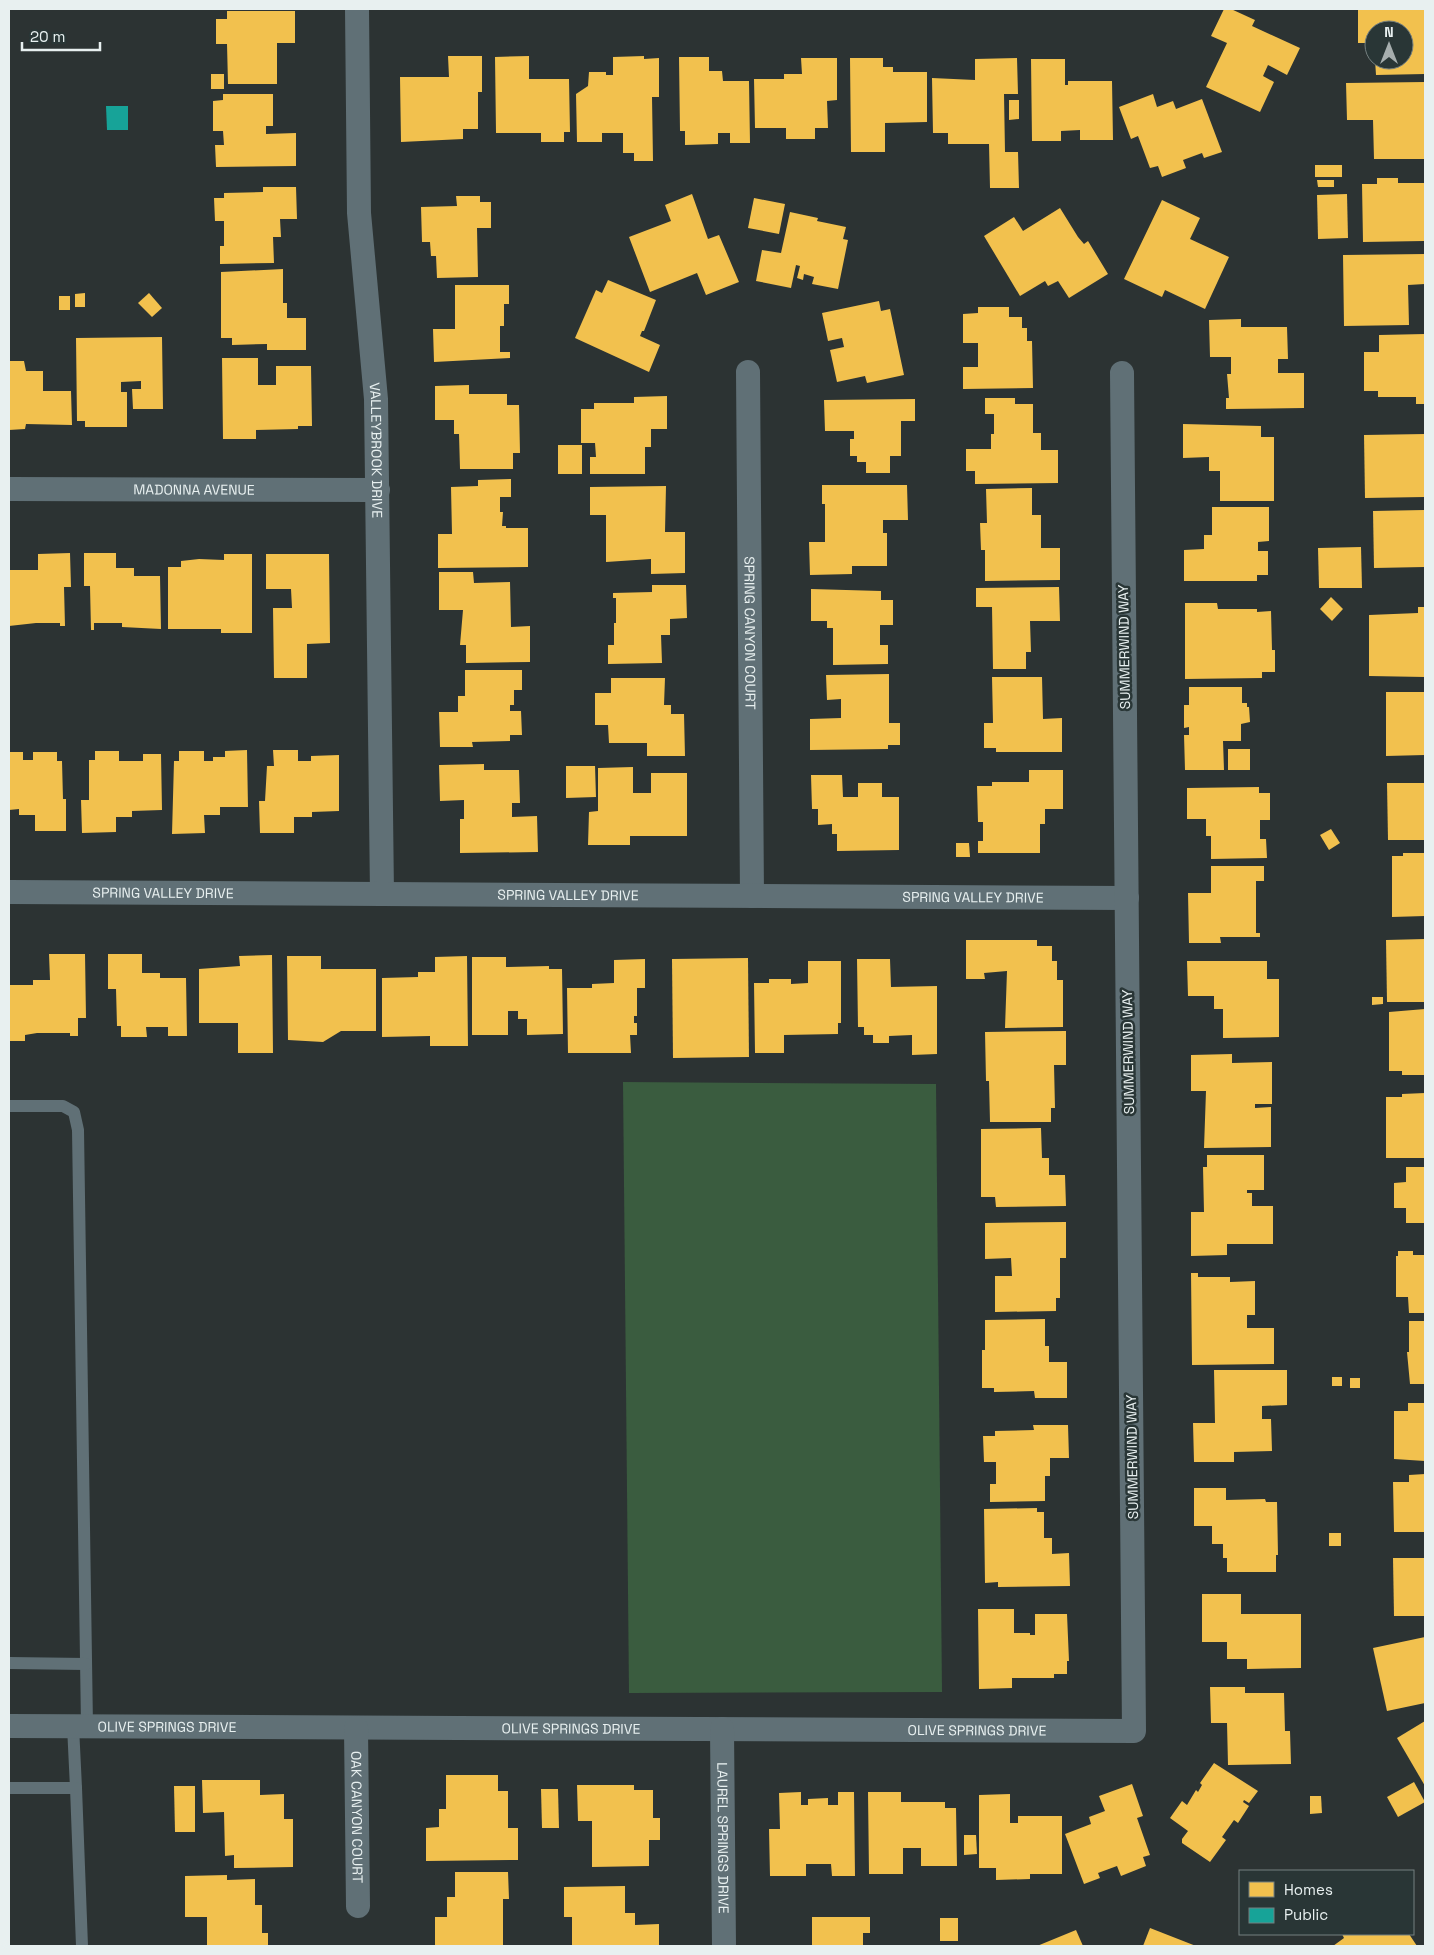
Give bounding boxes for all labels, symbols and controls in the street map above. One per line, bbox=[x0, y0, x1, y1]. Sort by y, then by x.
scale bar bbox=[22, 20, 100, 52]
north arrow bbox=[1364, 20, 1414, 70]
text: N bbox=[1384, 23, 1394, 41]
text: 20 m bbox=[30, 27, 65, 46]
street label: VALLEYBROOK DRIVE bbox=[366, 382, 386, 518]
street label: MADONNA AVENUE bbox=[133, 480, 255, 499]
street label: SPRING CANYON COURT bbox=[740, 556, 760, 710]
street label: SUMMERWIND WAY bbox=[1114, 584, 1134, 710]
street label: SPRING VALLEY DRIVE bbox=[92, 883, 234, 902]
street label: SPRING VALLEY DRIVE bbox=[497, 886, 639, 904]
street label: SPRING VALLEY DRIVE bbox=[902, 888, 1044, 907]
street label: SUMMERWIND WAY bbox=[1118, 989, 1138, 1115]
street label: SUMMERWIND WAY bbox=[1122, 1394, 1142, 1520]
street label: OLIVE SPRINGS DRIVE bbox=[98, 1717, 237, 1736]
street label: OLIVE SPRINGS DRIVE bbox=[502, 1719, 641, 1738]
street label: OLIVE SPRINGS DRIVE bbox=[908, 1721, 1047, 1740]
street label: OAK CANYON COURT bbox=[347, 1751, 367, 1883]
street label: LAUREL SPRINGS DRIVE bbox=[713, 1762, 733, 1914]
legend bbox=[1239, 1870, 1414, 1935]
text: Homes bbox=[1284, 1880, 1333, 1899]
text: Public bbox=[1284, 1905, 1328, 1924]

